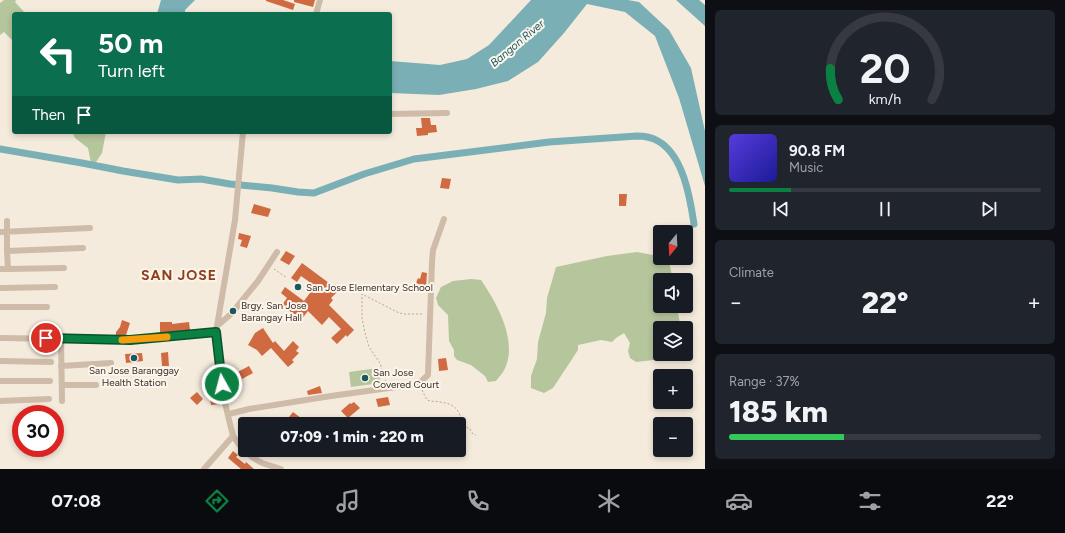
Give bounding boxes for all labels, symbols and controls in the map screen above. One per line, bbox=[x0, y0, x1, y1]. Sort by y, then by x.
water label: Bangon River bbox=[488, 16, 548, 70]
text: 50 m bbox=[98, 26, 164, 60]
icon: left bbox=[32, 28, 84, 80]
text: 20 bbox=[859, 43, 911, 93]
text: Turn left bbox=[98, 60, 165, 82]
text: km/h bbox=[869, 90, 901, 108]
icon: arrive bbox=[73, 104, 95, 126]
text: Then bbox=[32, 106, 65, 124]
text: 90.8 FM bbox=[789, 142, 845, 160]
text: Music bbox=[789, 160, 823, 175]
icon: previous bbox=[770, 198, 792, 220]
icon: pause bbox=[874, 198, 896, 220]
icon: next bbox=[978, 198, 1000, 220]
north arrow bbox=[653, 225, 693, 265]
map controls bbox=[653, 225, 693, 457]
text: Climate bbox=[729, 265, 774, 280]
district label: SAN JOSE bbox=[141, 267, 217, 284]
button: sound bbox=[653, 273, 693, 313]
place label: San Jose Elementary School bbox=[306, 281, 433, 294]
marker: San Jose Elementary School bbox=[293, 282, 303, 292]
text: 22° bbox=[862, 284, 908, 321]
text: − bbox=[729, 289, 743, 316]
text: + bbox=[1027, 289, 1041, 316]
place label: Brgy. San Jose Barangay Hall bbox=[241, 299, 307, 324]
marker: Brgy. San Jose Barangay Hall bbox=[228, 306, 238, 316]
pin bbox=[29, 321, 63, 355]
button: layers bbox=[653, 321, 693, 361]
icon: arrive bbox=[35, 327, 57, 349]
marker: San Jose Baranggay Health Station bbox=[129, 353, 139, 363]
position arrow bbox=[201, 363, 243, 405]
place label: San Jose Baranggay Health Station bbox=[89, 364, 180, 389]
place label: San Jose Covered Court bbox=[373, 366, 440, 391]
button: + bbox=[653, 369, 693, 409]
marker: San Jose Covered Court bbox=[360, 373, 370, 383]
text: Range · 37% bbox=[729, 374, 800, 389]
text: 185 km bbox=[729, 393, 828, 430]
speed limit sign: 30 bbox=[12, 405, 64, 457]
button: − bbox=[653, 417, 693, 457]
text: 07:09 · 1 min · 220 m bbox=[280, 428, 424, 446]
icon: directions bbox=[203, 487, 231, 515]
icon: music bbox=[334, 487, 362, 515]
icon: phone bbox=[464, 487, 492, 515]
icon: climate bbox=[595, 487, 623, 515]
icon: car bbox=[725, 487, 753, 515]
icon: filters bbox=[856, 487, 884, 515]
text: 07:08 bbox=[51, 490, 101, 512]
text: 22° bbox=[986, 490, 1014, 512]

